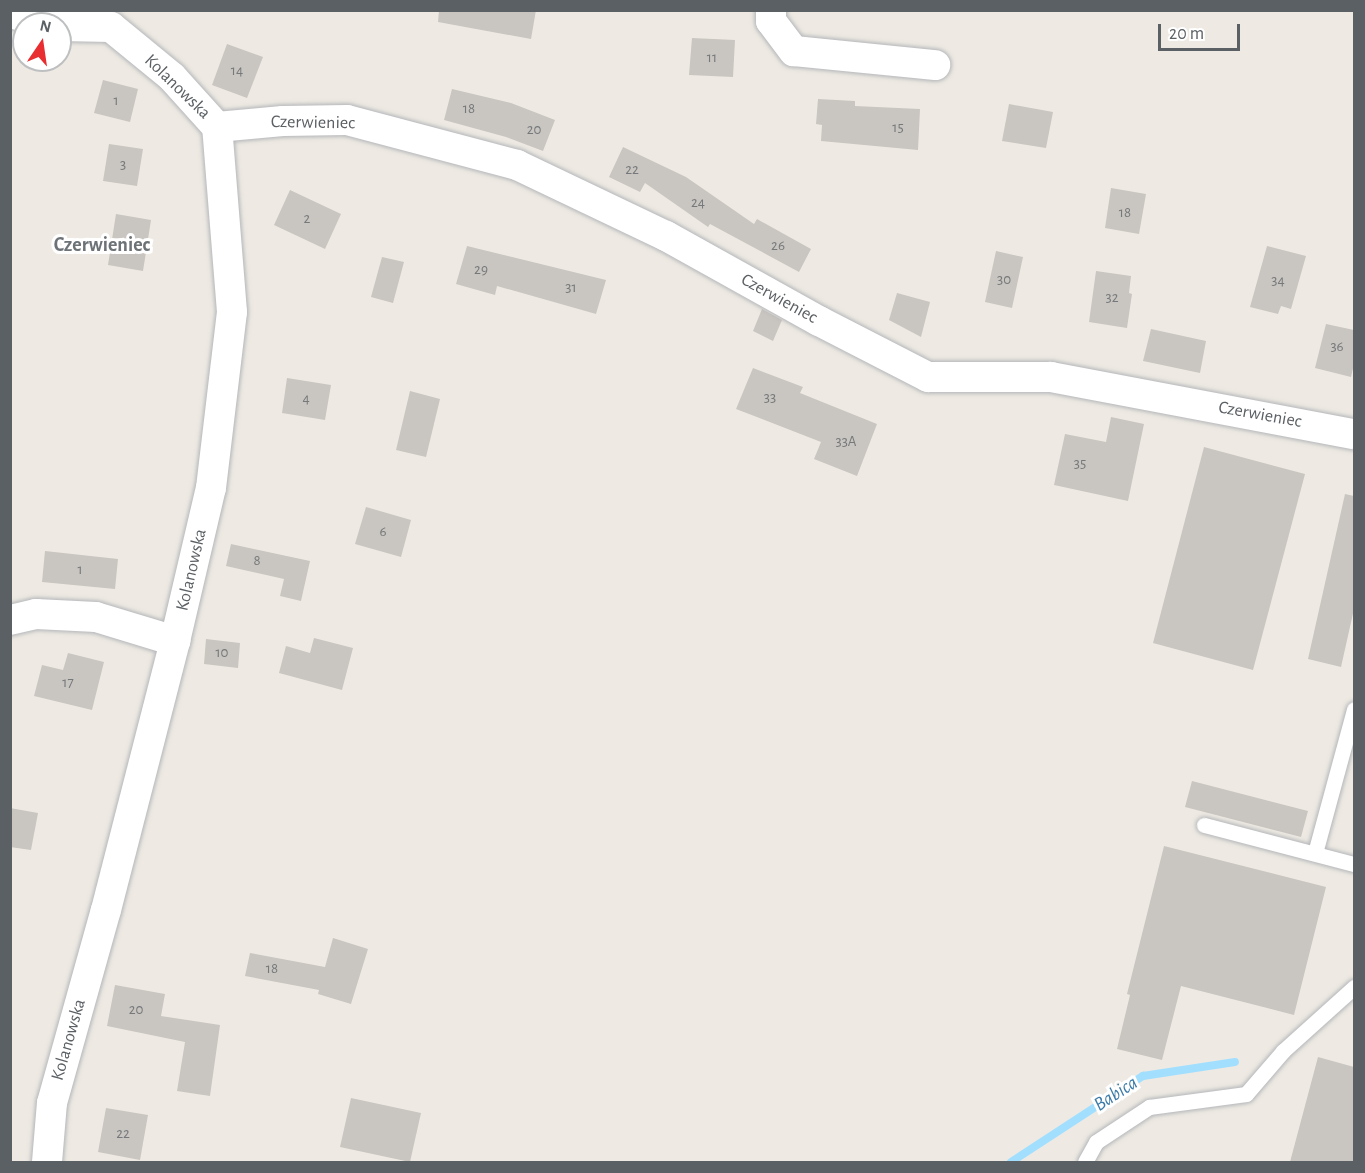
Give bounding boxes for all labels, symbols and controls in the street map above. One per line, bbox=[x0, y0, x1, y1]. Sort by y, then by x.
north arrow bbox=[12, 12, 72, 72]
scale bar bbox=[1161, 12, 1244, 50]
text: N bbox=[38, 17, 53, 35]
text: 20 m bbox=[1169, 25, 1204, 43]
house number: 11 bbox=[707, 49, 717, 67]
street label: Kolanowska bbox=[139, 50, 215, 124]
house number: 14 bbox=[231, 62, 243, 80]
house number: 1 bbox=[113, 92, 119, 110]
house number: 18 bbox=[463, 100, 475, 118]
street label: Czerwieniec bbox=[271, 111, 355, 135]
house number: 15 bbox=[892, 119, 904, 137]
house number: 20 bbox=[527, 121, 541, 139]
house number: 3 bbox=[120, 156, 126, 174]
house number: 22 bbox=[625, 161, 639, 179]
house number: 24 bbox=[691, 194, 705, 212]
house number: 18 bbox=[1119, 204, 1131, 222]
house number: 2 bbox=[304, 210, 310, 228]
district label: Czerwieniec bbox=[54, 233, 150, 257]
house number: 26 bbox=[771, 237, 785, 255]
house number: 29 bbox=[474, 261, 488, 279]
street label: Czerwieniec bbox=[737, 269, 821, 329]
house number: 30 bbox=[997, 271, 1011, 289]
house number: 34 bbox=[1271, 272, 1285, 290]
house number: 31 bbox=[565, 279, 577, 297]
house number: 32 bbox=[1105, 289, 1119, 307]
house number: 36 bbox=[1330, 338, 1344, 356]
house number: 33 bbox=[764, 389, 776, 407]
house number: 4 bbox=[302, 390, 310, 408]
street label: Czerwieniec bbox=[1217, 397, 1303, 433]
house number: 33A bbox=[835, 433, 857, 451]
house number: 35 bbox=[1074, 455, 1086, 473]
house number: 6 bbox=[379, 523, 387, 541]
street label: Kolanowska bbox=[172, 527, 212, 613]
house number: 8 bbox=[253, 552, 261, 570]
house number: 1 bbox=[77, 561, 83, 579]
house number: 10 bbox=[215, 644, 229, 662]
house number: 17 bbox=[62, 674, 74, 692]
house number: 18 bbox=[266, 960, 278, 978]
street label: Kolanowska bbox=[47, 997, 91, 1083]
house number: 20 bbox=[129, 1001, 143, 1019]
water label: Babica bbox=[1090, 1071, 1142, 1117]
house number: 22 bbox=[116, 1125, 130, 1143]

